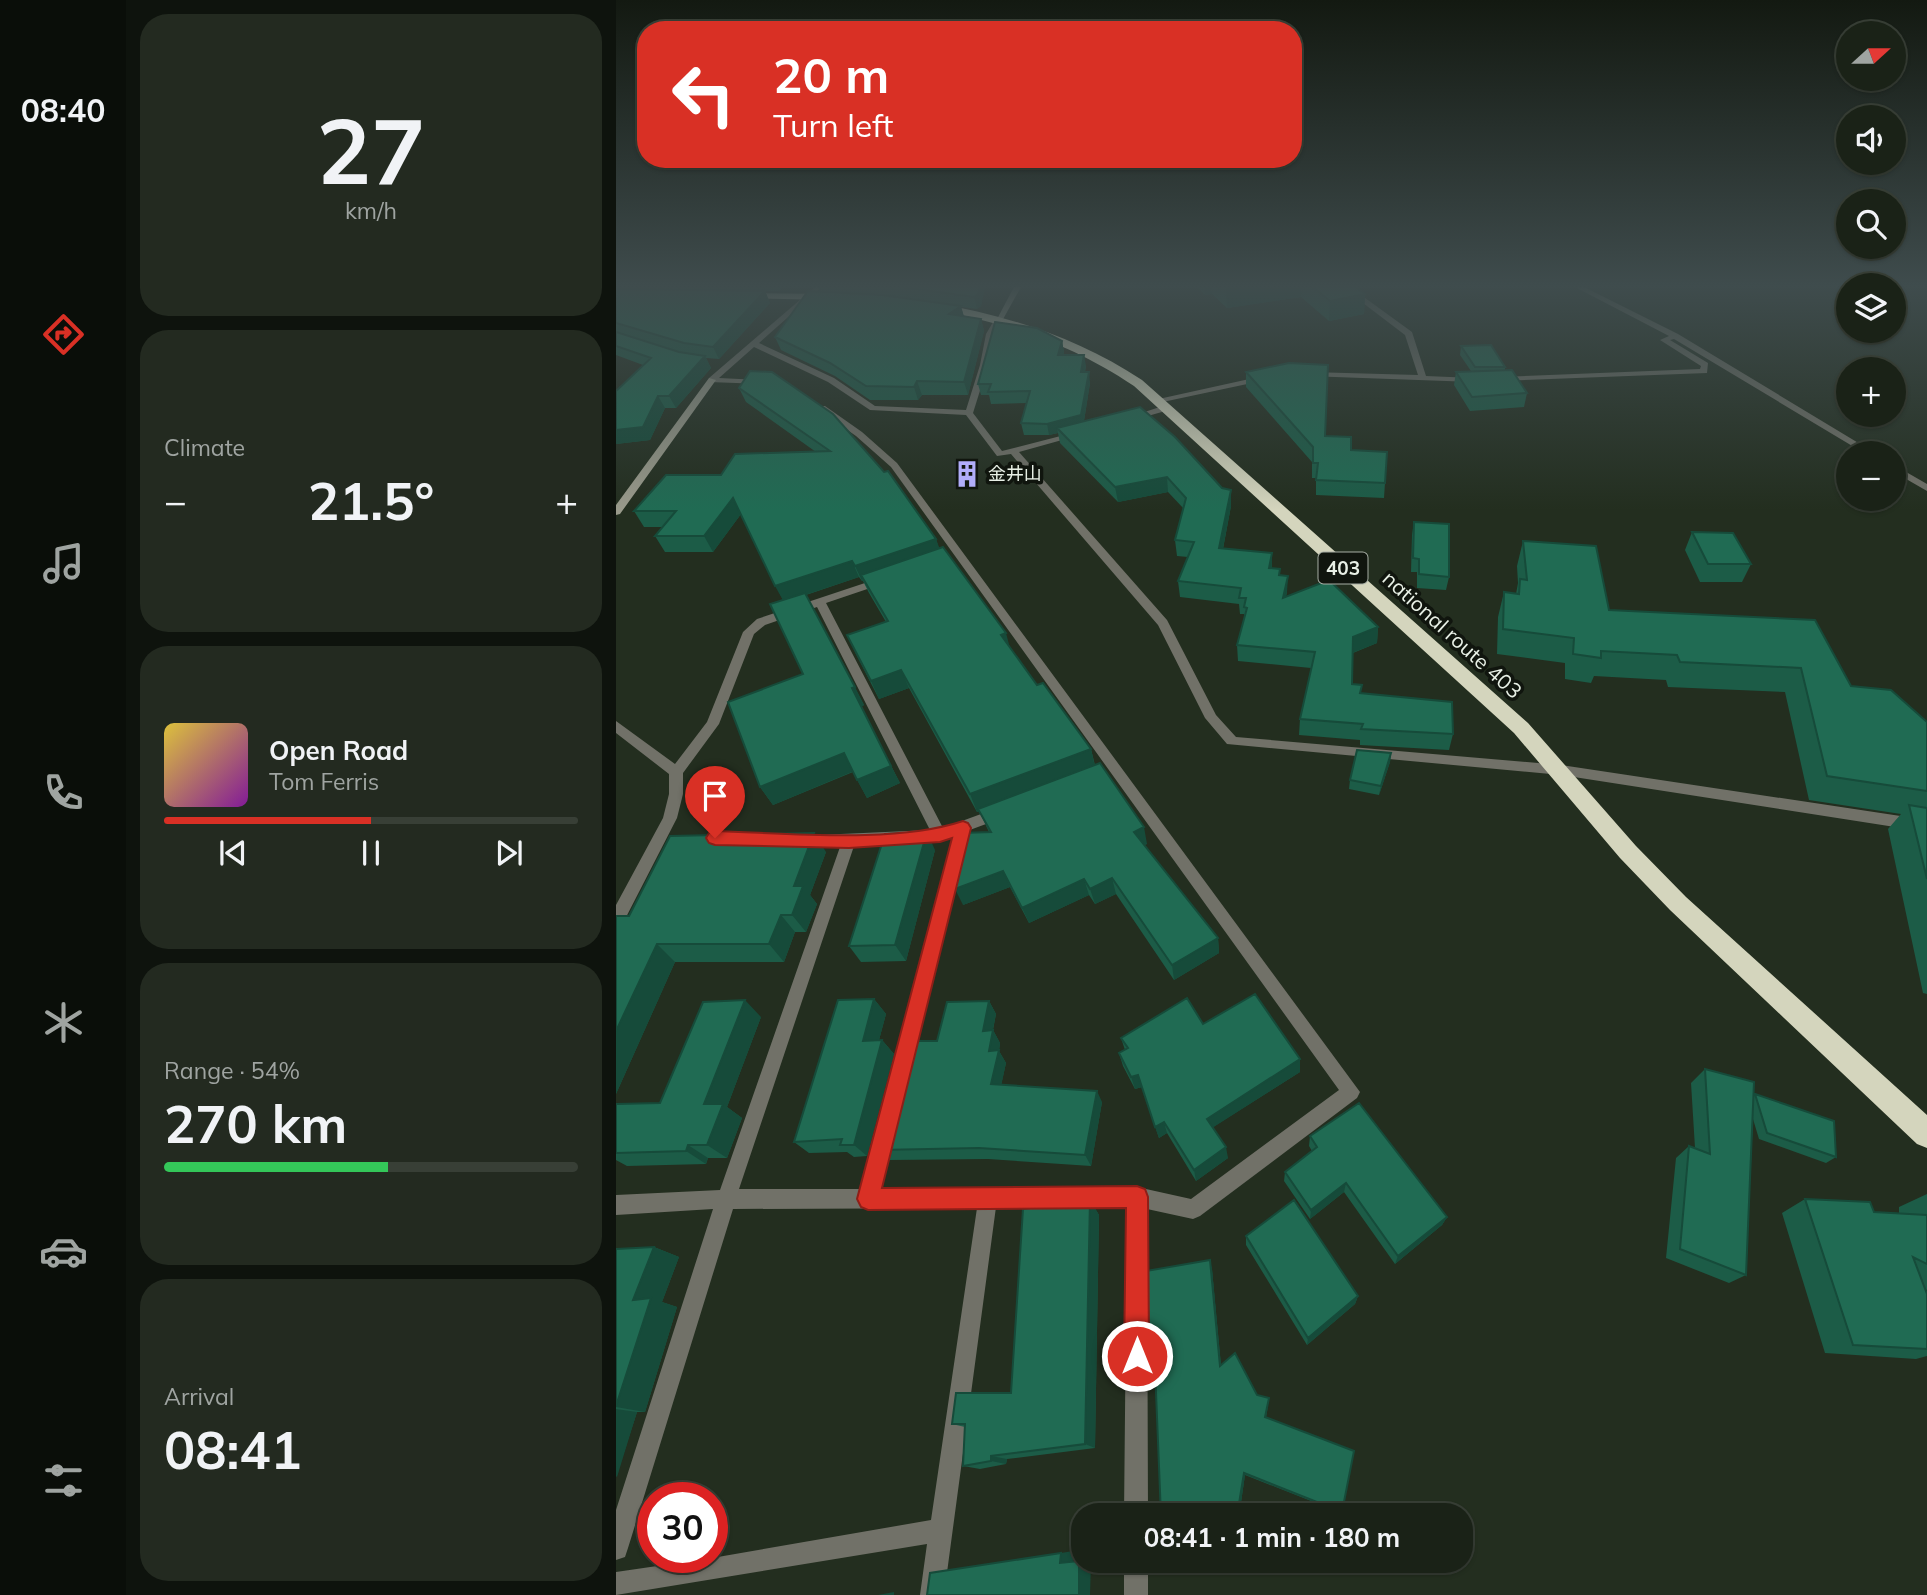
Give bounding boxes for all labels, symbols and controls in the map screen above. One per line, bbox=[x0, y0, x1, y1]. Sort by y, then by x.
north arrow bbox=[1836, 21, 1906, 91]
map controls bbox=[1836, 21, 1906, 511]
text: 20 m bbox=[773, 44, 889, 105]
icon: left bbox=[658, 49, 749, 140]
text: 08:40 bbox=[21, 90, 105, 130]
text: 27 bbox=[316, 93, 426, 207]
text: Turn left bbox=[773, 105, 893, 145]
button: sound bbox=[1836, 105, 1906, 175]
button: search bbox=[1836, 189, 1906, 259]
text: km/h bbox=[345, 196, 397, 225]
button: layers bbox=[1836, 273, 1906, 343]
icon: directions bbox=[39, 310, 88, 359]
button: + bbox=[1836, 357, 1906, 427]
text: Climate bbox=[164, 433, 245, 462]
button: − bbox=[1836, 441, 1906, 511]
building icon: 金井山 bbox=[952, 459, 982, 489]
place label: 金井山 bbox=[988, 462, 1042, 485]
text: 21.5° bbox=[308, 468, 434, 533]
text: − bbox=[164, 477, 187, 525]
text: + bbox=[555, 477, 578, 525]
icon: music bbox=[39, 539, 88, 588]
road number: 403 bbox=[1318, 552, 1368, 583]
street label: national route 403 bbox=[1378, 565, 1528, 704]
text: Open Road bbox=[269, 734, 408, 767]
pin bbox=[685, 766, 745, 838]
text: Tom Ferris bbox=[269, 767, 379, 796]
icon: phone bbox=[39, 768, 88, 817]
icon: arrive bbox=[696, 777, 734, 815]
icon: previous bbox=[214, 834, 252, 872]
icon: pause bbox=[352, 834, 390, 872]
icon: next bbox=[490, 834, 528, 872]
icon: climate bbox=[39, 998, 88, 1047]
text: Range · 54% bbox=[164, 1056, 300, 1085]
text: 270 km bbox=[164, 1091, 347, 1156]
icon: car bbox=[39, 1227, 88, 1276]
position arrow bbox=[1100, 1319, 1174, 1393]
text: Arrival bbox=[164, 1382, 234, 1411]
text: 08:41 bbox=[164, 1417, 302, 1482]
icon: filters bbox=[39, 1456, 88, 1505]
speed limit sign: 30 bbox=[637, 1482, 728, 1573]
text: 08:41 · 1 min · 180 m bbox=[1144, 1521, 1400, 1554]

